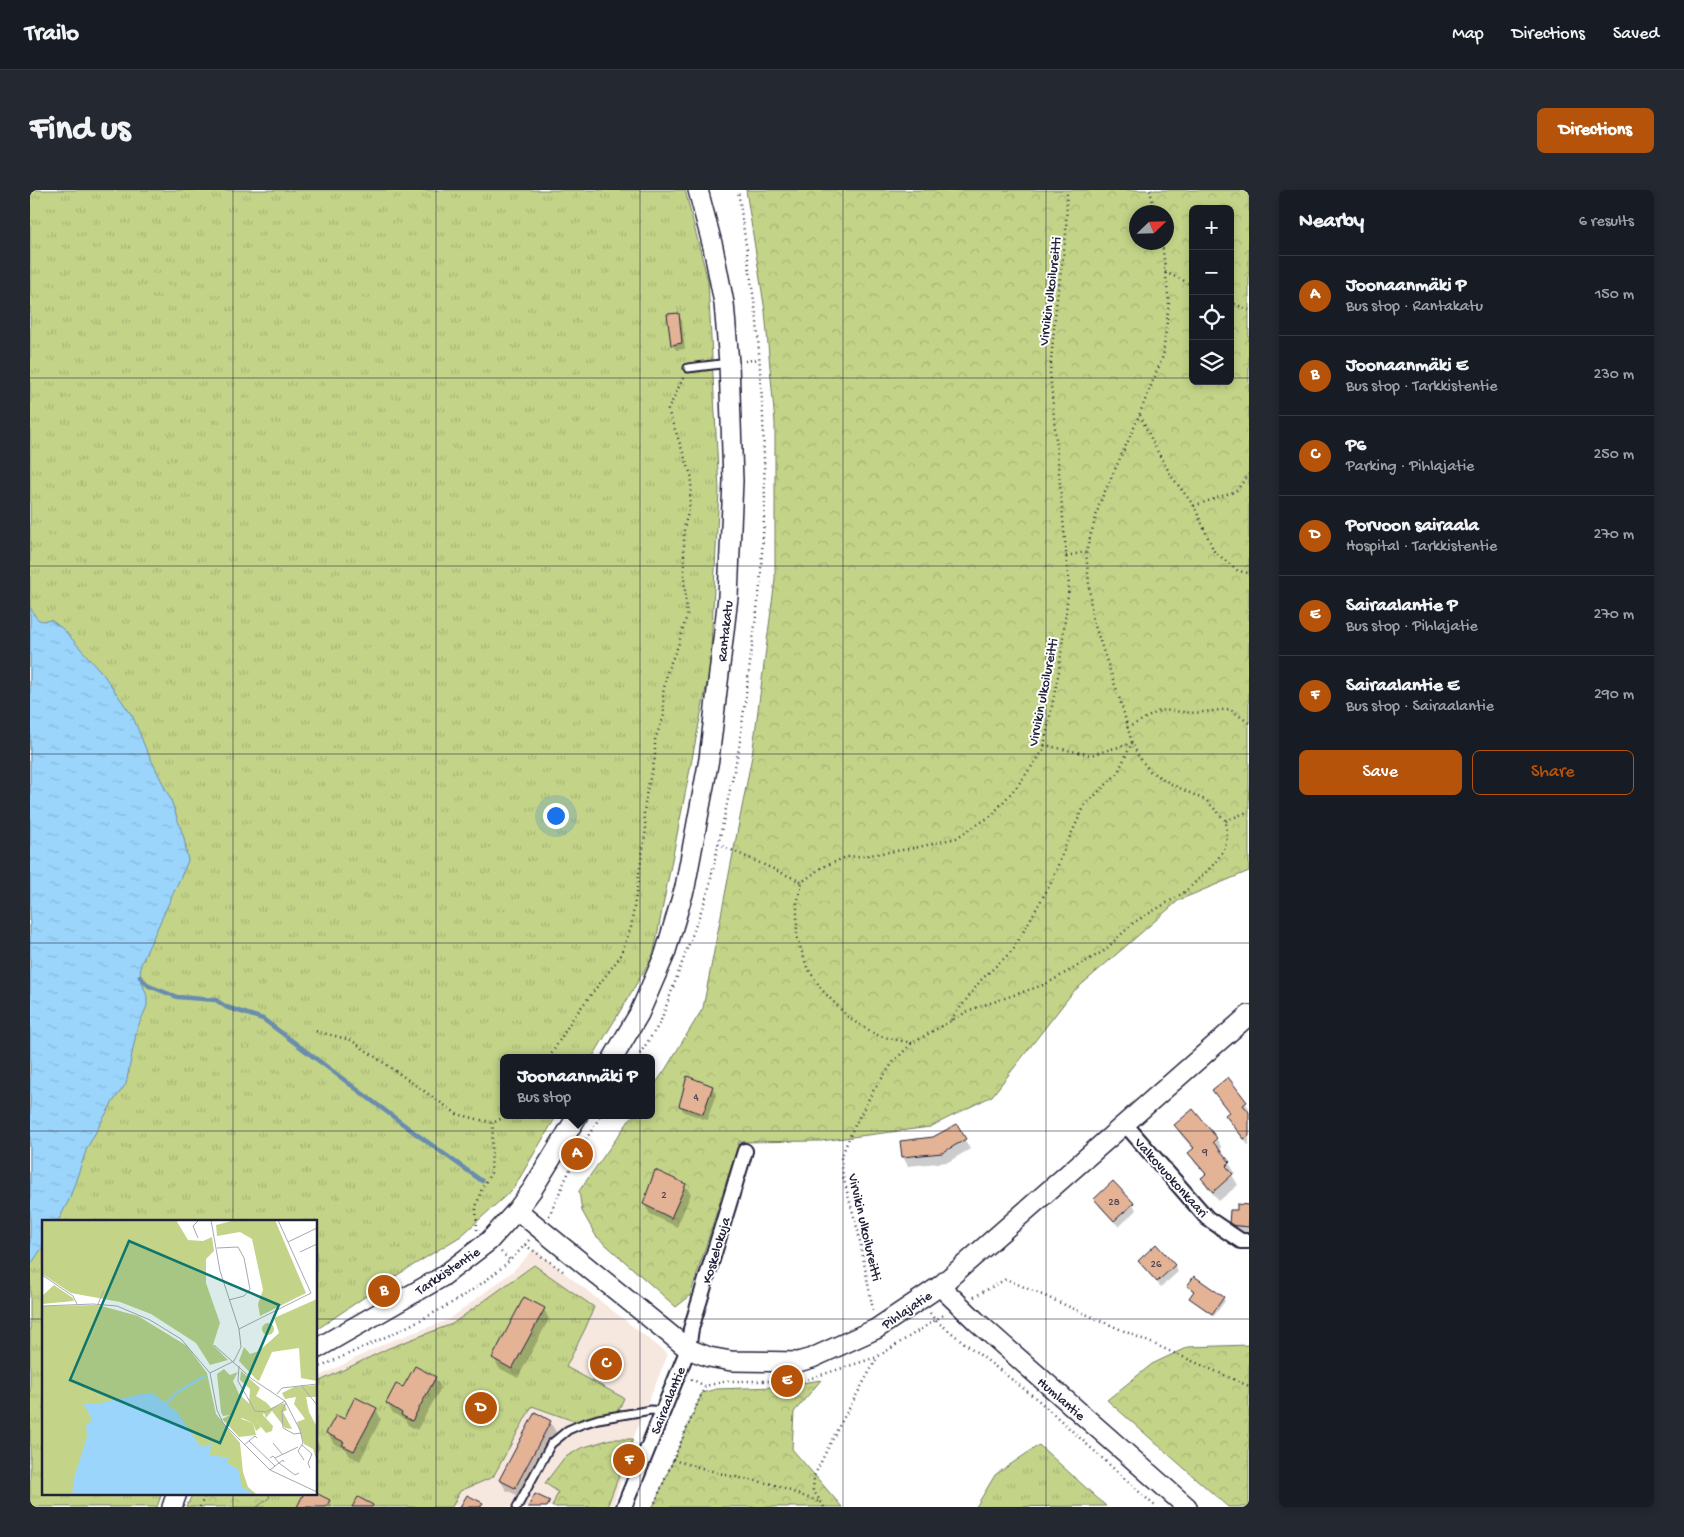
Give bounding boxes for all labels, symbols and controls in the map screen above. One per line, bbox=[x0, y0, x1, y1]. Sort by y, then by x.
text: Trailo bbox=[25, 20, 79, 49]
text: Map bbox=[1452, 24, 1484, 45]
text: Directions bbox=[1512, 24, 1585, 45]
text: Saved bbox=[1613, 24, 1659, 45]
button: Directions bbox=[1537, 108, 1654, 153]
text: Find us bbox=[30, 110, 130, 151]
north arrow bbox=[1129, 205, 1174, 250]
map controls bbox=[1189, 205, 1234, 385]
button: + bbox=[1189, 205, 1234, 250]
text: Nearby bbox=[1299, 210, 1364, 235]
text: 6 results bbox=[1579, 213, 1634, 232]
street label: Virvikin ulkoilureitti bbox=[1036, 236, 1067, 348]
button: − bbox=[1189, 250, 1234, 295]
text: Joonaanmäki P bbox=[1346, 275, 1467, 298]
text: A bbox=[1310, 286, 1320, 305]
text: 150 m bbox=[1595, 286, 1634, 305]
button: locate bbox=[1189, 295, 1234, 340]
text: Bus stop · Rantakatu bbox=[1346, 298, 1483, 317]
button: layers bbox=[1189, 340, 1234, 385]
text: Joonaanmäki E bbox=[1346, 355, 1468, 378]
text: B bbox=[1311, 366, 1319, 385]
text: 230 m bbox=[1594, 366, 1634, 385]
text: Bus stop · Tarkkistentie bbox=[1346, 378, 1498, 397]
text: P6 bbox=[1346, 435, 1366, 458]
text: C bbox=[1311, 446, 1319, 465]
text: 250 m bbox=[1594, 446, 1634, 465]
text: Parking · Pihlajatie bbox=[1346, 458, 1474, 477]
text: Porvoon sairaala bbox=[1346, 515, 1479, 538]
text: D bbox=[1310, 526, 1320, 545]
text: 270 m bbox=[1594, 526, 1634, 545]
text: Hospital · Tarkkistentie bbox=[1346, 538, 1497, 557]
text: Sairaalantie P bbox=[1346, 595, 1458, 618]
street label: Rantakatu bbox=[715, 599, 738, 663]
text: E bbox=[1310, 606, 1320, 625]
text: 270 m bbox=[1594, 606, 1634, 625]
text: Bus stop · Pihlajatie bbox=[1346, 618, 1478, 637]
street label: Virvikin ulkoilureitti bbox=[1025, 637, 1063, 749]
text: Sairaalantie E bbox=[1346, 675, 1459, 698]
text: F bbox=[1311, 686, 1319, 705]
text: 290 m bbox=[1594, 686, 1634, 705]
text: Bus stop · Sairaalantie bbox=[1346, 698, 1494, 717]
button: Save bbox=[1299, 750, 1462, 795]
button: Share bbox=[1472, 750, 1634, 795]
your location bbox=[543, 803, 569, 829]
popup bbox=[500, 1054, 655, 1119]
text: Joonaanmäki P bbox=[517, 1066, 638, 1089]
text: Bus stop bbox=[517, 1089, 571, 1108]
house number: 4 bbox=[693, 1092, 699, 1104]
street label: Valkovuokonkaari bbox=[1129, 1134, 1211, 1222]
pin: A bbox=[561, 1135, 593, 1173]
house number: 9 bbox=[1201, 1147, 1208, 1159]
street label: Virvikin ulkoilureitti bbox=[843, 1171, 884, 1283]
house number: 2 bbox=[661, 1190, 667, 1202]
house number: 28 bbox=[1108, 1197, 1120, 1209]
street label: Koskelokuja bbox=[699, 1214, 736, 1286]
inset map bbox=[42, 1220, 318, 1494]
street label: Tarkkistentie bbox=[412, 1244, 485, 1300]
house number: 26 bbox=[1151, 1259, 1162, 1271]
pin: B bbox=[368, 1272, 400, 1310]
street label: Pihlajatie bbox=[878, 1288, 936, 1335]
pin: C bbox=[590, 1345, 622, 1383]
pin: E bbox=[771, 1362, 803, 1400]
street label: Sairaalantie bbox=[648, 1364, 691, 1437]
street label: Humlantie bbox=[1033, 1374, 1088, 1426]
pin: D bbox=[465, 1389, 497, 1427]
pin: F bbox=[613, 1441, 645, 1479]

